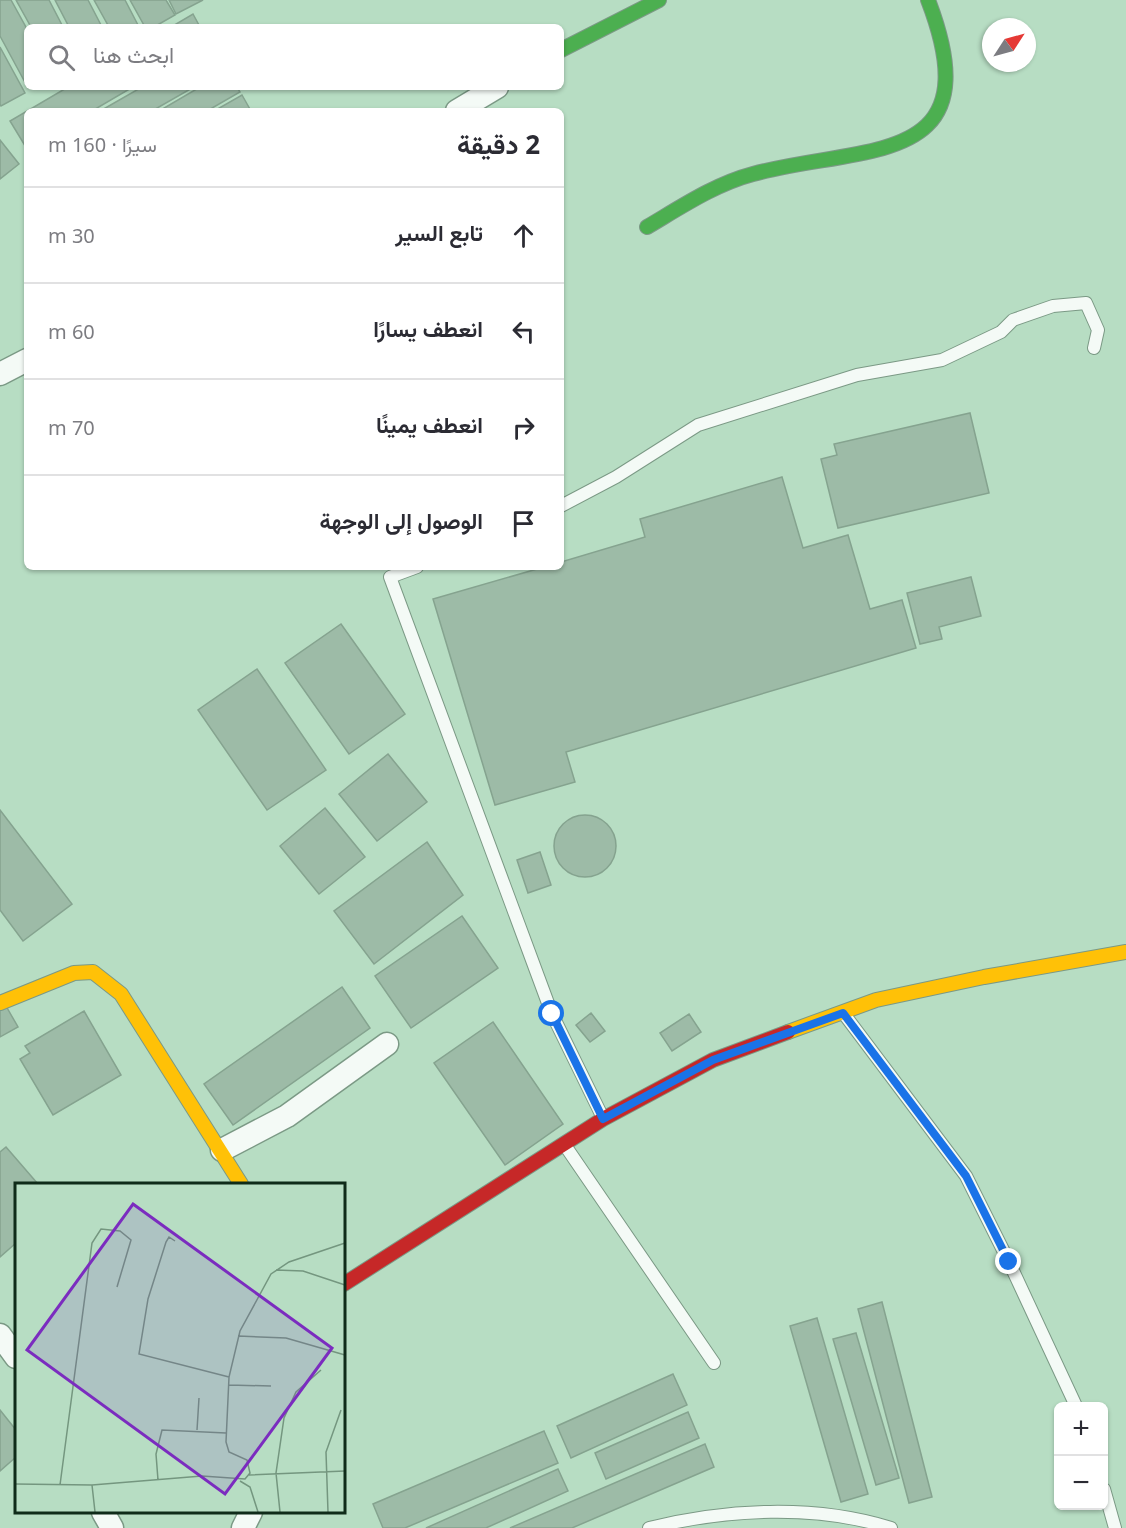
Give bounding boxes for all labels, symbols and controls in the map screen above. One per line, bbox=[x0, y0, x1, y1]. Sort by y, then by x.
north arrow bbox=[982, 18, 1036, 72]
search box bbox=[24, 24, 564, 90]
text: ابحث هنا bbox=[93, 39, 174, 69]
icon: search bbox=[45, 41, 78, 74]
text: 2 دقيقة bbox=[457, 126, 540, 162]
text: سيرًا · 160 m bbox=[48, 131, 157, 158]
text: تابع السير bbox=[395, 217, 483, 247]
icon: ahead bbox=[507, 219, 540, 252]
text: 30 m bbox=[48, 222, 95, 249]
text: انعطف يسارًا bbox=[373, 313, 483, 343]
icon: left bbox=[507, 315, 540, 348]
text: 60 m bbox=[48, 318, 95, 345]
text: انعطف يمينًا bbox=[376, 409, 483, 439]
icon: right bbox=[507, 411, 540, 444]
text: 70 m bbox=[48, 414, 95, 441]
text: الوصول إلى الوجهة bbox=[319, 505, 483, 535]
icon: arrive bbox=[507, 507, 540, 540]
route start bbox=[538, 1000, 564, 1026]
inset map bbox=[15, 1183, 345, 1513]
route end bbox=[995, 1248, 1021, 1274]
map controls bbox=[1054, 1402, 1108, 1510]
button: + bbox=[1054, 1402, 1108, 1456]
button: − bbox=[1054, 1456, 1108, 1510]

